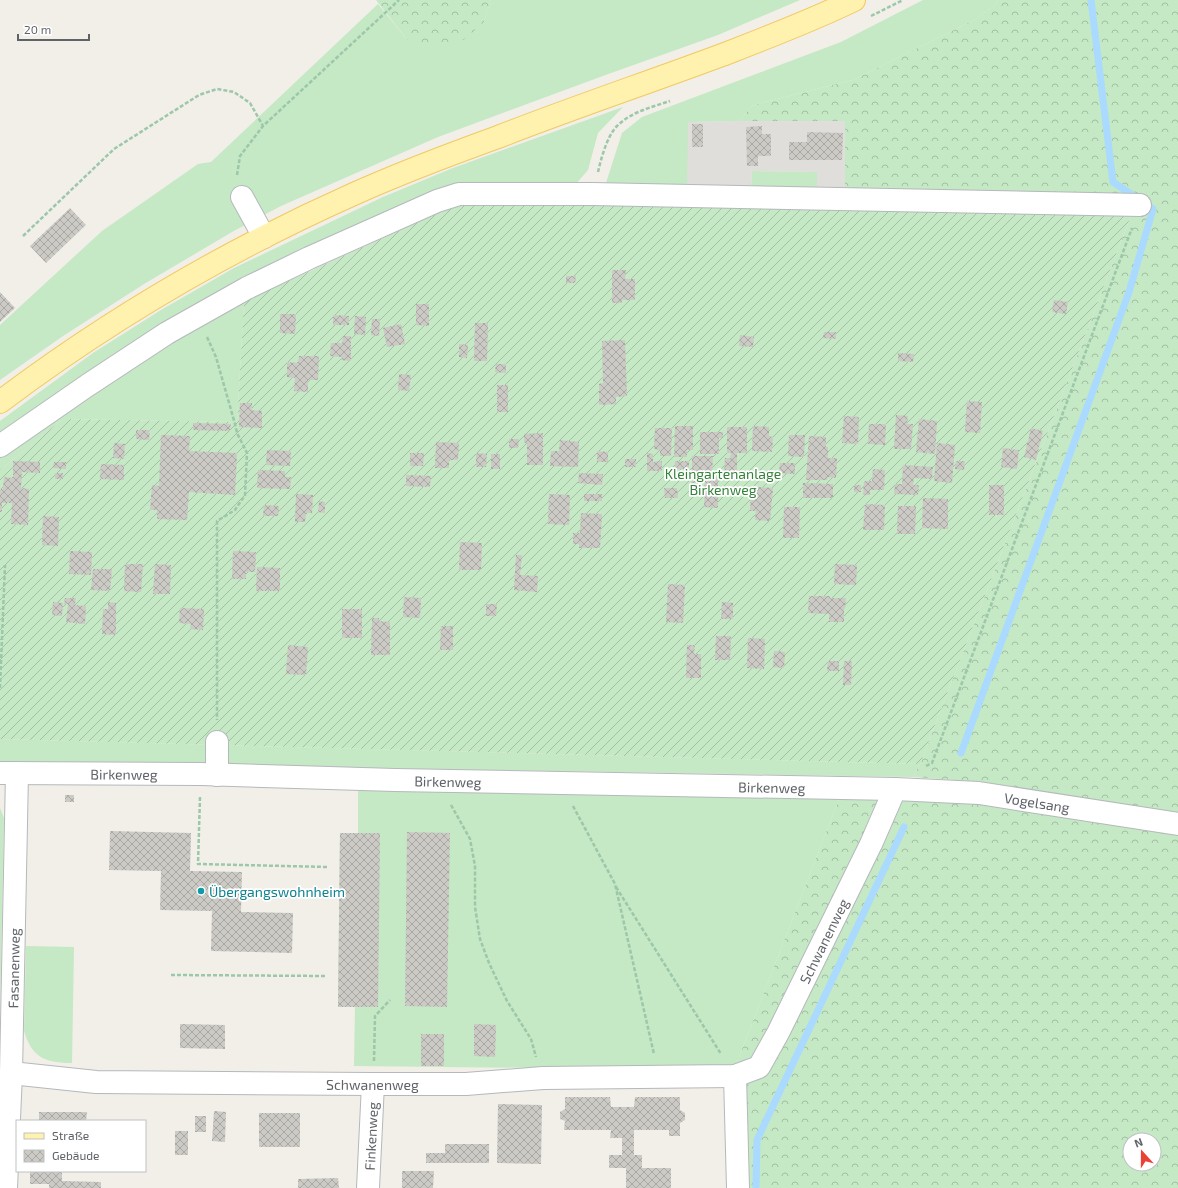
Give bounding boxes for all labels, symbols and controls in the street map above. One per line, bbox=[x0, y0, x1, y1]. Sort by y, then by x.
scale bar bbox=[18, 16, 89, 42]
text: 20 m bbox=[24, 22, 51, 36]
park label: Kleingartenanlage Birkenweg bbox=[665, 465, 781, 498]
street label: Birkenweg bbox=[90, 765, 158, 782]
street label: Birkenweg bbox=[414, 772, 482, 790]
street label: Birkenweg bbox=[738, 778, 806, 796]
street label: Vogelsang bbox=[1003, 789, 1071, 816]
place label: Übergangswohnheim bbox=[209, 883, 345, 900]
marker: Übergangswohnheim bbox=[196, 886, 206, 896]
street label: Schwanenweg bbox=[795, 895, 852, 986]
street label: Fasanenweg bbox=[4, 928, 22, 1008]
street label: Schwanenweg bbox=[326, 1075, 419, 1093]
street label: Finkenweg bbox=[360, 1101, 381, 1171]
legend bbox=[16, 1120, 146, 1172]
text: Straße bbox=[52, 1128, 89, 1142]
north arrow bbox=[1122, 1132, 1162, 1172]
text: N bbox=[1132, 1135, 1144, 1150]
text: Gebäude bbox=[52, 1148, 100, 1162]

